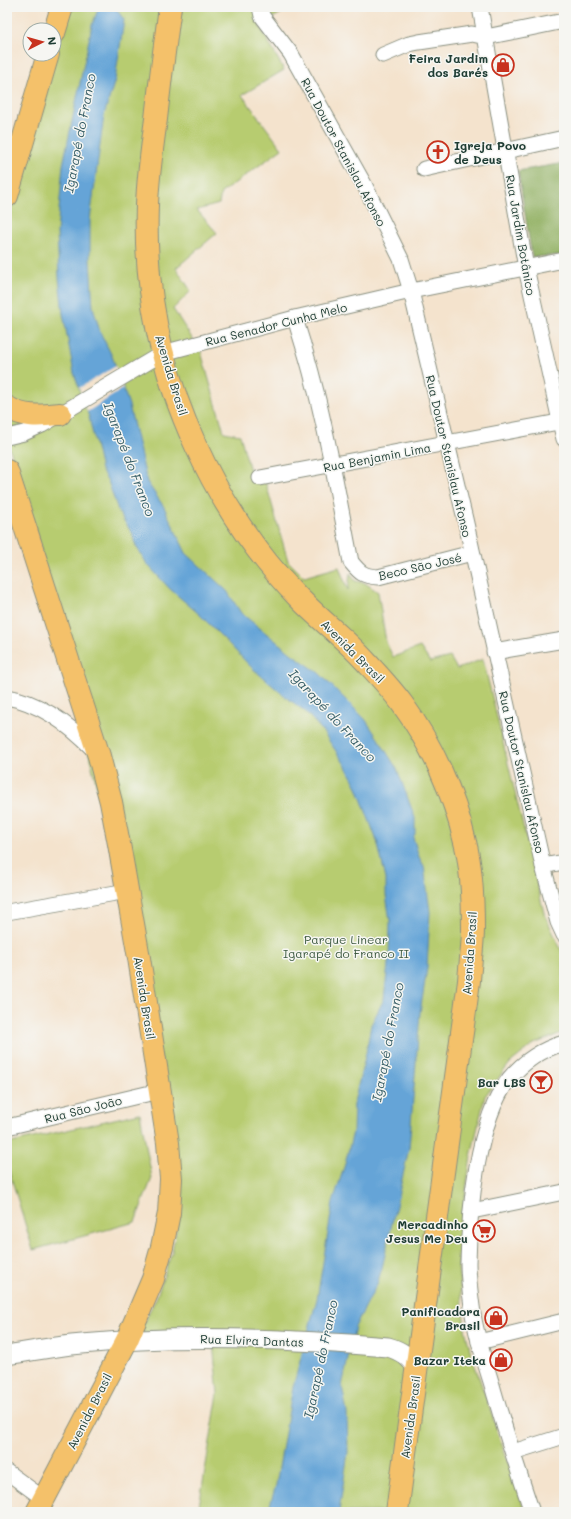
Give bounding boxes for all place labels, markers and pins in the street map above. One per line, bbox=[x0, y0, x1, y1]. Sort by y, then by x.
place label: Feira Jardim dos Barés bbox=[408, 50, 488, 80]
shop icon: Feira Jardim dos Barés bbox=[490, 52, 516, 78]
place label: Igreja Povo de Deus bbox=[454, 137, 526, 167]
church icon: Igreja Povo de Deus bbox=[425, 139, 451, 165]
bar icon: Bar LBS bbox=[528, 1069, 554, 1095]
place label: Bar LBS bbox=[477, 1074, 526, 1090]
place label: Mercadinho Jesus Me Deu bbox=[386, 1216, 468, 1246]
supermarket icon: Mercadinho Jesus Me Deu bbox=[471, 1218, 497, 1244]
place label: Panificadora Brasil bbox=[401, 1303, 480, 1333]
shop icon: Panificadora Brasil bbox=[483, 1305, 509, 1331]
shop icon: Bazar Iteka bbox=[488, 1347, 514, 1373]
place label: Bazar Iteka bbox=[413, 1352, 486, 1368]

